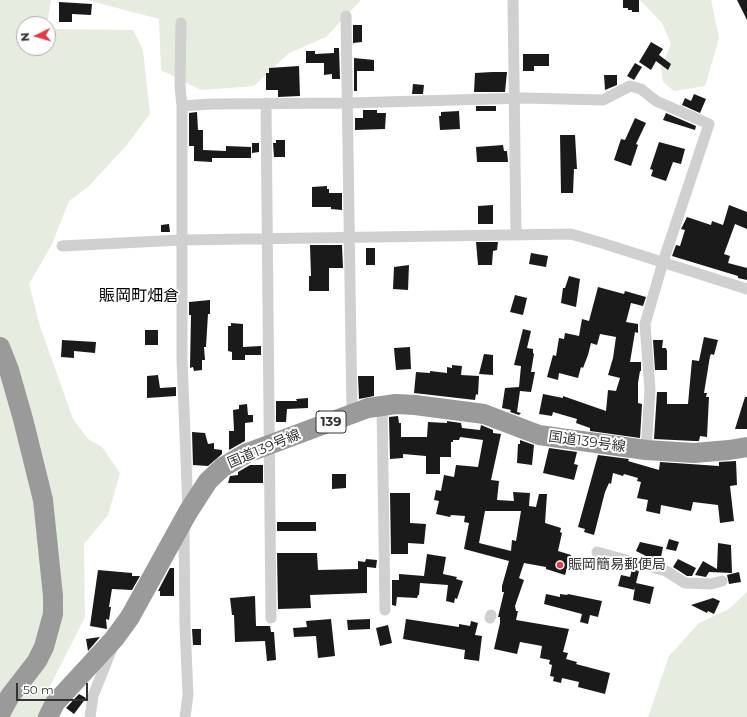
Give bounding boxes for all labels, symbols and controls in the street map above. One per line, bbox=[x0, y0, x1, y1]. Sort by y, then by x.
north arrow bbox=[16, 16, 56, 56]
text: N bbox=[18, 32, 32, 42]
district label: 賑岡町畑倉 bbox=[99, 286, 179, 306]
road number: 139 bbox=[316, 411, 346, 433]
street label: 国道139号線 bbox=[225, 426, 303, 472]
street label: 国道139号線 bbox=[547, 428, 627, 456]
place label: 賑岡簡易郵便局 bbox=[568, 557, 666, 573]
marker: 賑岡簡易郵便局 bbox=[555, 560, 565, 570]
scale bar bbox=[18, 675, 90, 701]
text: 50 m bbox=[23, 682, 54, 697]

